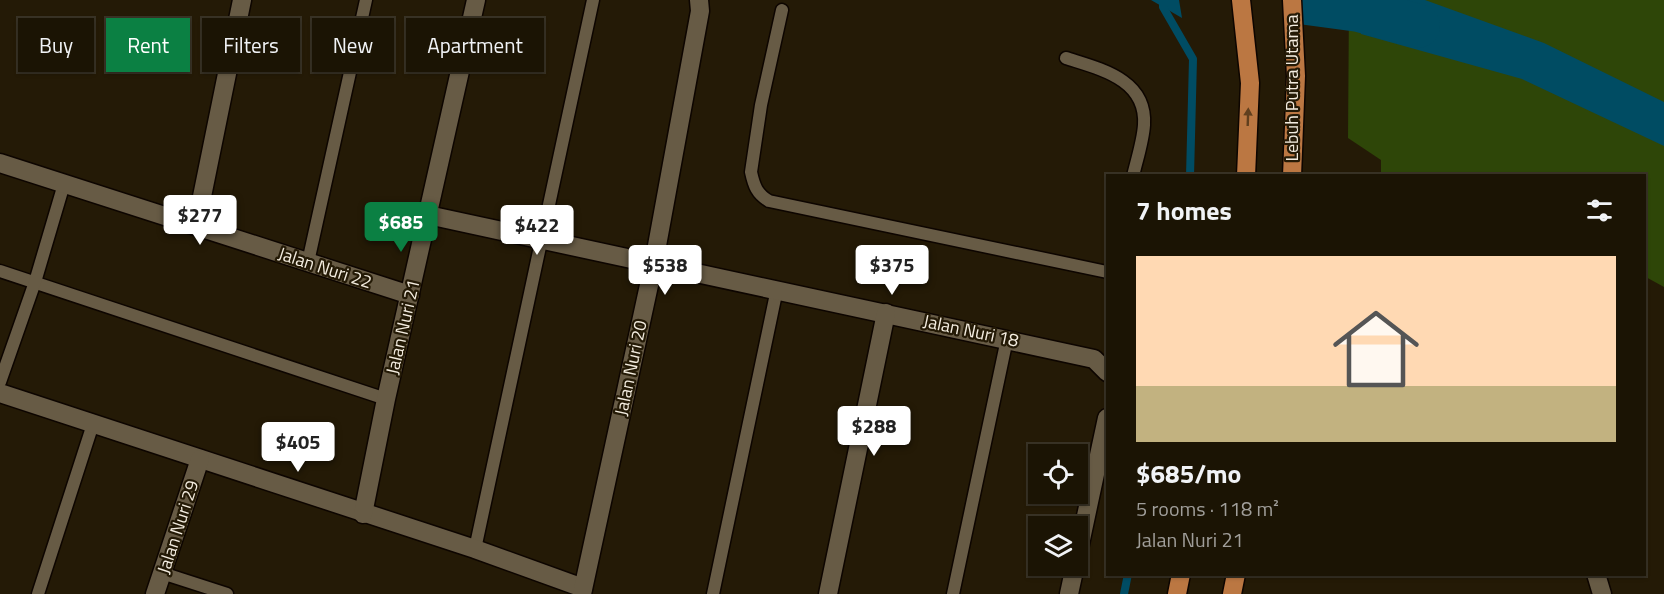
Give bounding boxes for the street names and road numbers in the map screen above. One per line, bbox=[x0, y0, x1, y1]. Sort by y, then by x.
street label: Lebuh Putra Utama bbox=[1278, 14, 1305, 162]
street label: Jalan Nuri 22 bbox=[275, 240, 375, 295]
street label: Jalan Nuri 21 bbox=[378, 277, 427, 377]
street label: Jalan Nuri 18 bbox=[921, 307, 1021, 354]
street label: Jalan Nuri 20 bbox=[607, 318, 654, 418]
street label: Jalan Nuri 29 bbox=[150, 477, 205, 577]

